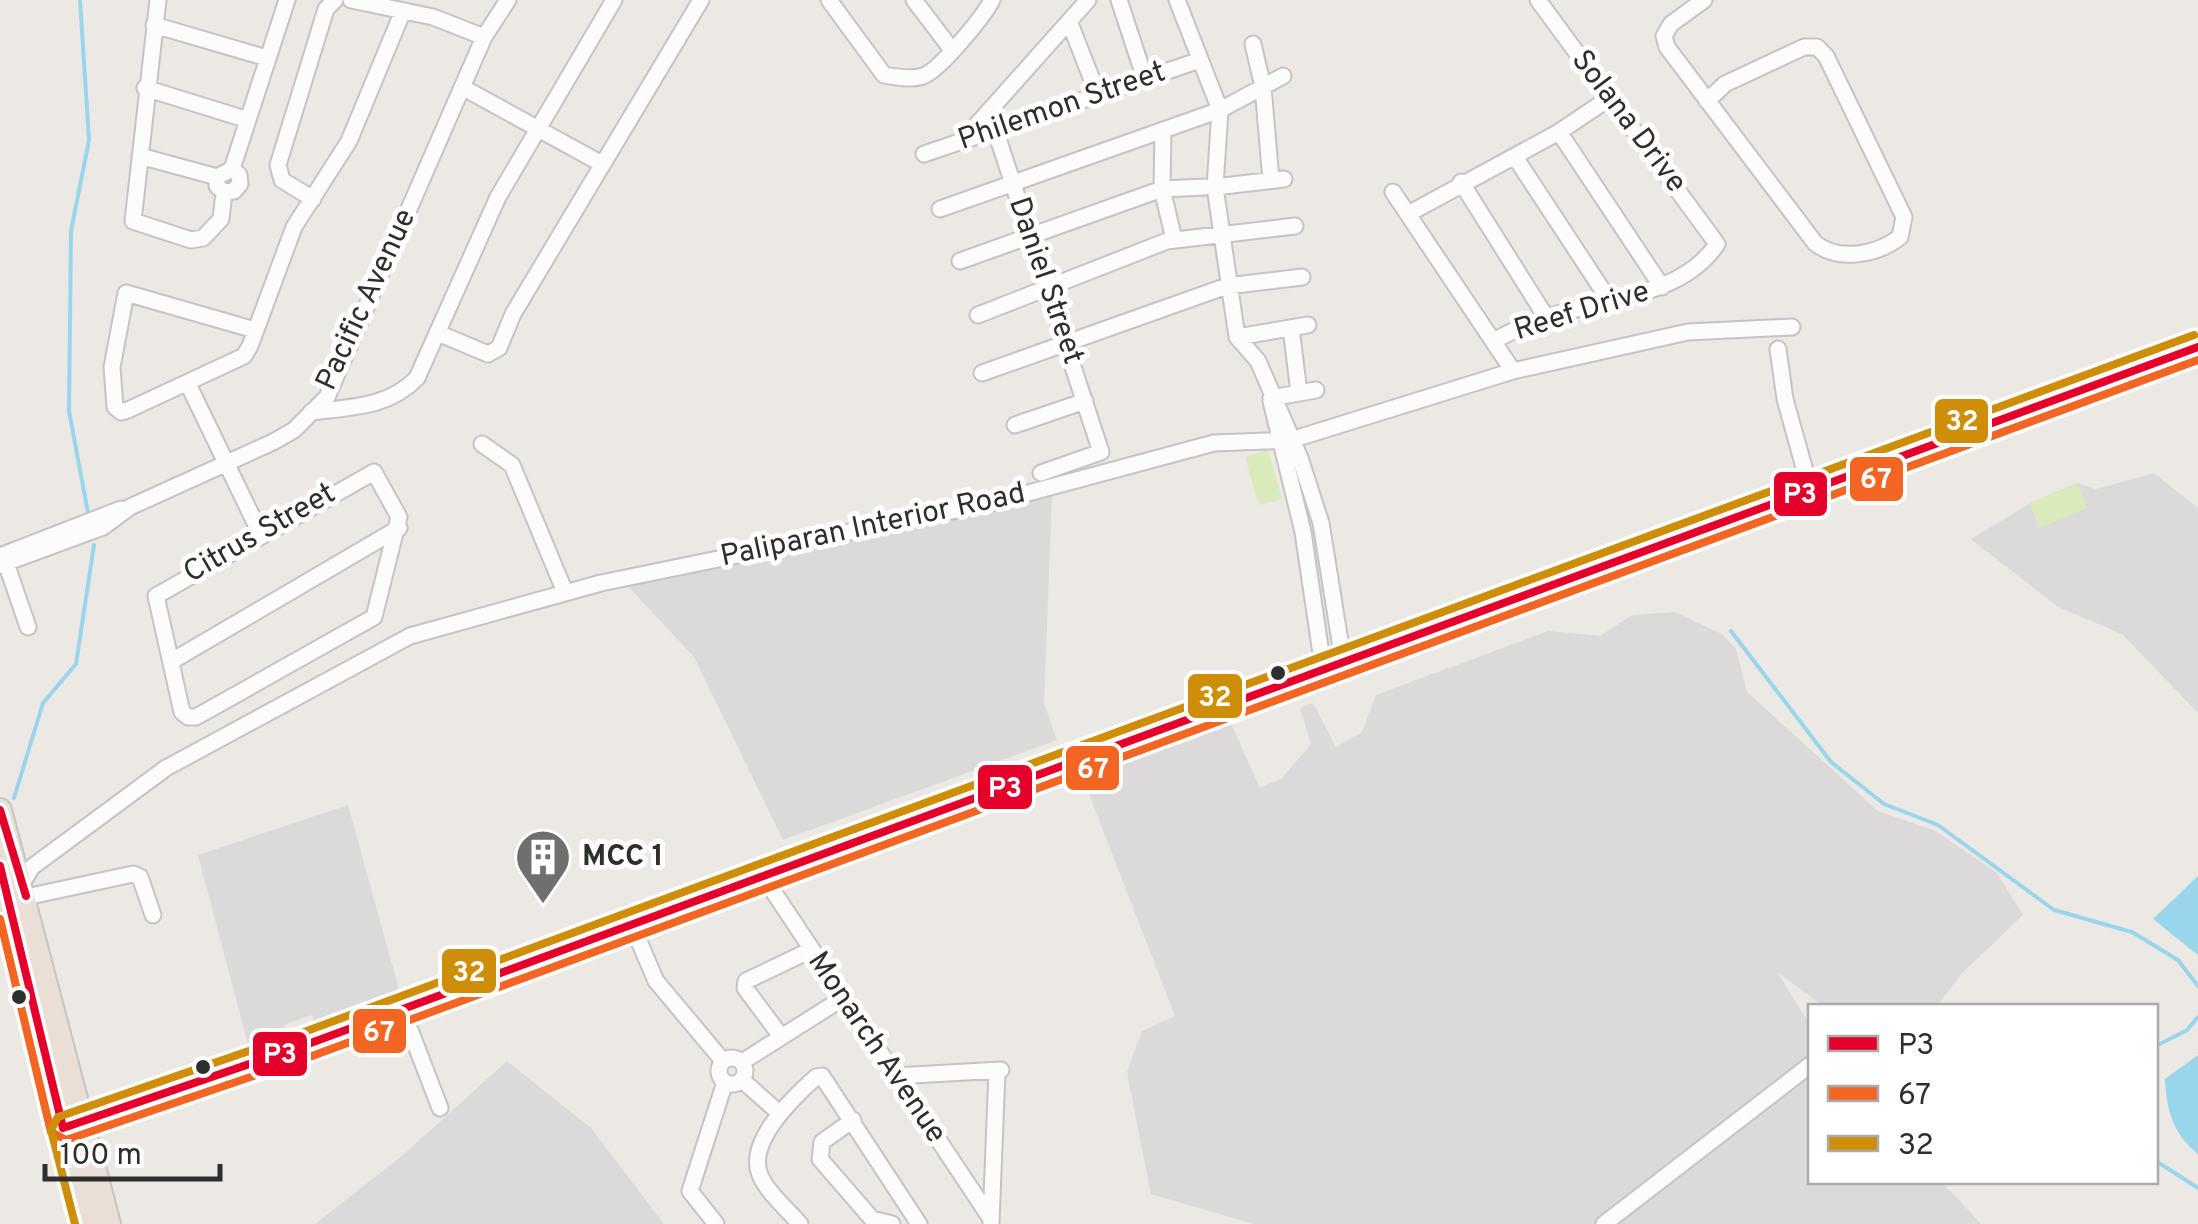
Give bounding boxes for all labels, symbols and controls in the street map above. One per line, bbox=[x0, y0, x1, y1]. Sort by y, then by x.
street label: Solana Drive bbox=[1562, 43, 1694, 201]
street label: Philemon Street bbox=[954, 54, 1170, 160]
street label: Daniel Street bbox=[999, 193, 1091, 369]
street label: Pacific Avenue bbox=[309, 203, 425, 397]
street label: Reef Drive bbox=[1510, 274, 1654, 350]
line badge: 32 bbox=[1933, 397, 1990, 445]
text: 32 bbox=[1945, 405, 1979, 441]
line badge: 67 bbox=[1848, 455, 1905, 503]
text: 67 bbox=[1860, 463, 1892, 499]
line badge: P3 bbox=[1772, 470, 1829, 518]
street label: Citrus Street bbox=[178, 476, 342, 592]
street label: Paliparan Interior Road bbox=[717, 476, 1029, 576]
text: P3 bbox=[1783, 478, 1817, 514]
unlabelled marker bbox=[1268, 663, 1288, 683]
line badge: 32 bbox=[1186, 672, 1244, 720]
text: 32 bbox=[1198, 681, 1232, 717]
line badge: 67 bbox=[1064, 744, 1121, 792]
text: 67 bbox=[1077, 753, 1109, 789]
line badge: P3 bbox=[976, 763, 1034, 811]
text: P3 bbox=[988, 772, 1022, 808]
building icon: MCC 1 bbox=[513, 827, 573, 906]
place label: MCC 1 bbox=[582, 839, 664, 876]
street label: Monarch Avenue bbox=[798, 945, 954, 1151]
line badge: 32 bbox=[440, 947, 498, 995]
text: 32 bbox=[452, 956, 486, 992]
unlabelled marker bbox=[9, 987, 29, 1007]
legend bbox=[1808, 1004, 2158, 1184]
line badge: 67 bbox=[351, 1007, 408, 1055]
text: 67 bbox=[363, 1016, 395, 1052]
text: P3 bbox=[1898, 1028, 1934, 1065]
line badge: P3 bbox=[251, 1030, 309, 1078]
text: P3 bbox=[263, 1038, 297, 1074]
unlabelled marker bbox=[193, 1057, 213, 1077]
text: 67 bbox=[1898, 1078, 1931, 1115]
scale bar bbox=[45, 1119, 220, 1181]
text: 32 bbox=[1898, 1128, 1934, 1165]
text: 100 m bbox=[60, 1138, 142, 1175]

